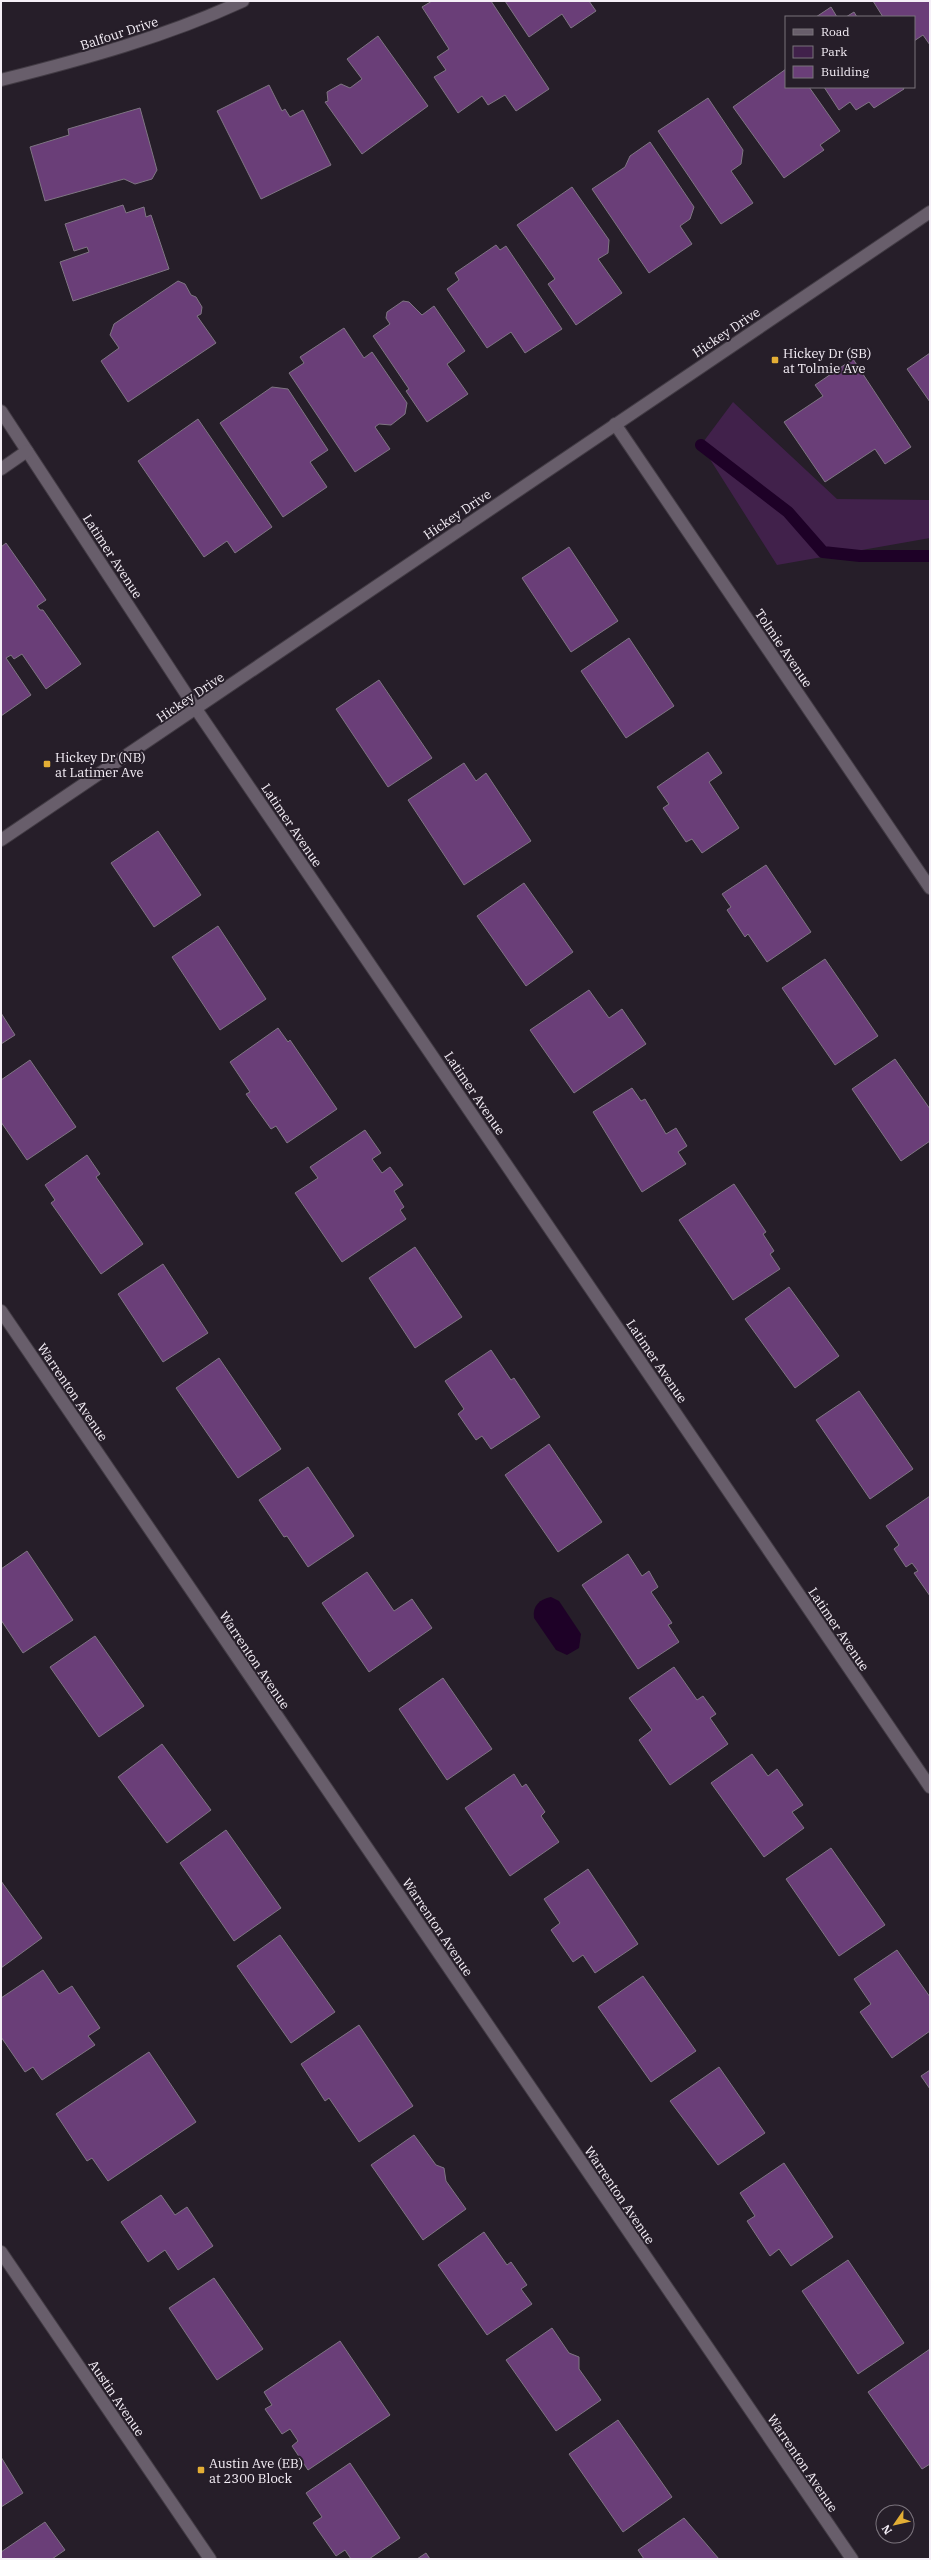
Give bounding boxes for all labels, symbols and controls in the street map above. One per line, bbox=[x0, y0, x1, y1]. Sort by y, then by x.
street label: Balfour Drive bbox=[78, 13, 160, 54]
legend bbox=[785, 16, 915, 88]
text: Road bbox=[821, 24, 850, 39]
text: Park bbox=[821, 44, 847, 59]
text: Building bbox=[821, 64, 869, 79]
street label: Hickey Drive bbox=[689, 304, 763, 361]
place label: Hickey Dr (SB) at Tolmie Ave bbox=[783, 345, 871, 377]
marker: Hickey Dr (SB) at Tolmie Ave bbox=[770, 355, 780, 365]
street label: Hickey Drive bbox=[420, 486, 494, 543]
street label: Latimer Avenue bbox=[79, 511, 146, 602]
street label: Tolmie Avenue bbox=[751, 606, 816, 691]
street label: Hickey Drive bbox=[153, 669, 227, 726]
place label: Hickey Dr (NB) at Latimer Ave bbox=[55, 749, 146, 781]
marker: Hickey Dr (NB) at Latimer Ave bbox=[42, 759, 52, 769]
street label: Latimer Avenue bbox=[257, 780, 326, 870]
street label: Latimer Avenue bbox=[440, 1048, 509, 1138]
street label: Latimer Avenue bbox=[622, 1316, 691, 1406]
street label: Warrenton Avenue bbox=[33, 1340, 112, 1445]
street label: Latimer Avenue bbox=[804, 1584, 873, 1674]
street label: Warrenton Avenue bbox=[215, 1608, 294, 1713]
street label: Warrenton Avenue bbox=[398, 1875, 477, 1980]
street label: Warrenton Avenue bbox=[580, 2143, 659, 2248]
street label: Austin Avenue bbox=[85, 2357, 148, 2440]
street label: Warrenton Avenue bbox=[763, 2411, 842, 2516]
place label: Austin Ave (EB) at 2300 Block bbox=[209, 2455, 303, 2487]
marker: Austin Ave (EB) at 2300 Block bbox=[196, 2465, 206, 2475]
north arrow bbox=[875, 2504, 915, 2544]
text: N bbox=[878, 2522, 895, 2537]

